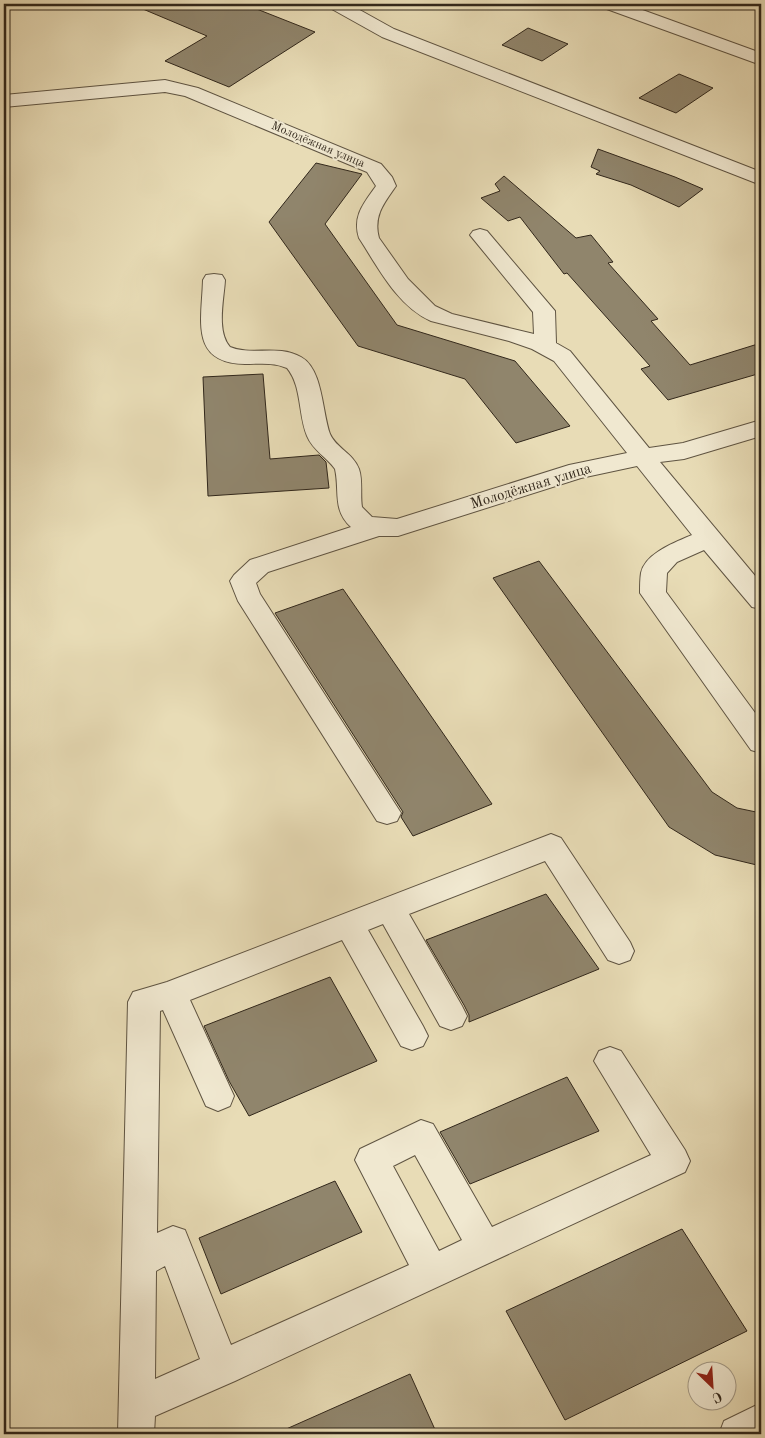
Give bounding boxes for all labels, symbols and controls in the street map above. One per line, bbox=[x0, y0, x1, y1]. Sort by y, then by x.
street label: Молодёжная улица bbox=[269, 120, 367, 170]
street label: Молодёжная улица bbox=[469, 461, 594, 513]
north arrow bbox=[688, 1360, 738, 1410]
text: С bbox=[710, 1389, 724, 1405]

